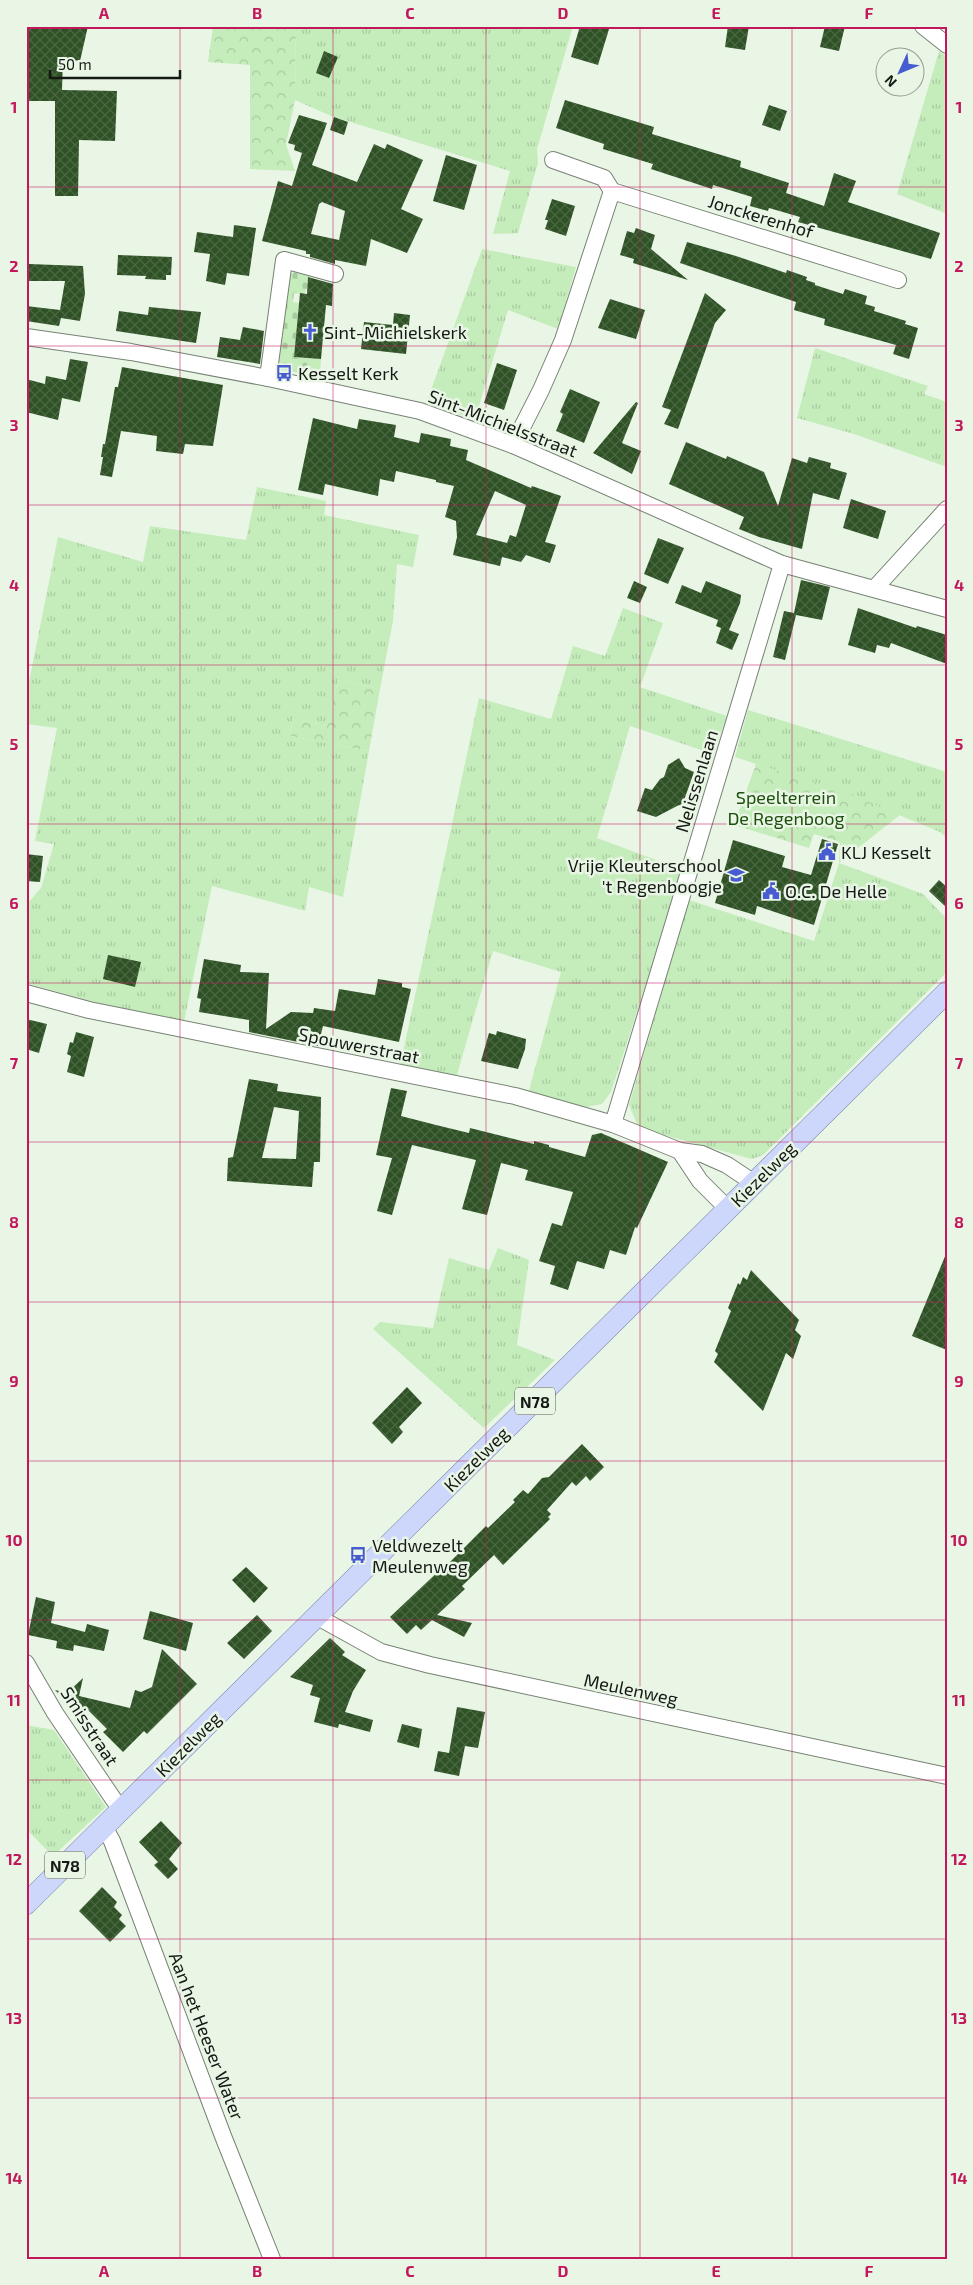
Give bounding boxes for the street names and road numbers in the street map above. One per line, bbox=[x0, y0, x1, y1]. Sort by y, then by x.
street label: Jonckerenhof bbox=[706, 190, 817, 243]
street label: Sint-Michielsstraat bbox=[425, 384, 581, 462]
street label: Nelissenlaan bbox=[670, 727, 722, 835]
street label: Spouwerstraat bbox=[297, 1023, 421, 1068]
street label: Kiezelweg bbox=[726, 1137, 800, 1211]
road number: N78 bbox=[515, 1388, 555, 1414]
street label: Kiezelweg bbox=[439, 1422, 513, 1496]
street label: Meulenweg bbox=[582, 1668, 680, 1710]
street label: Smisstraat bbox=[56, 1683, 124, 1770]
street label: Kiezelweg bbox=[151, 1707, 225, 1781]
road number: N78 bbox=[45, 1852, 85, 1878]
street label: Aan het Heeser Water bbox=[165, 1949, 249, 2123]

